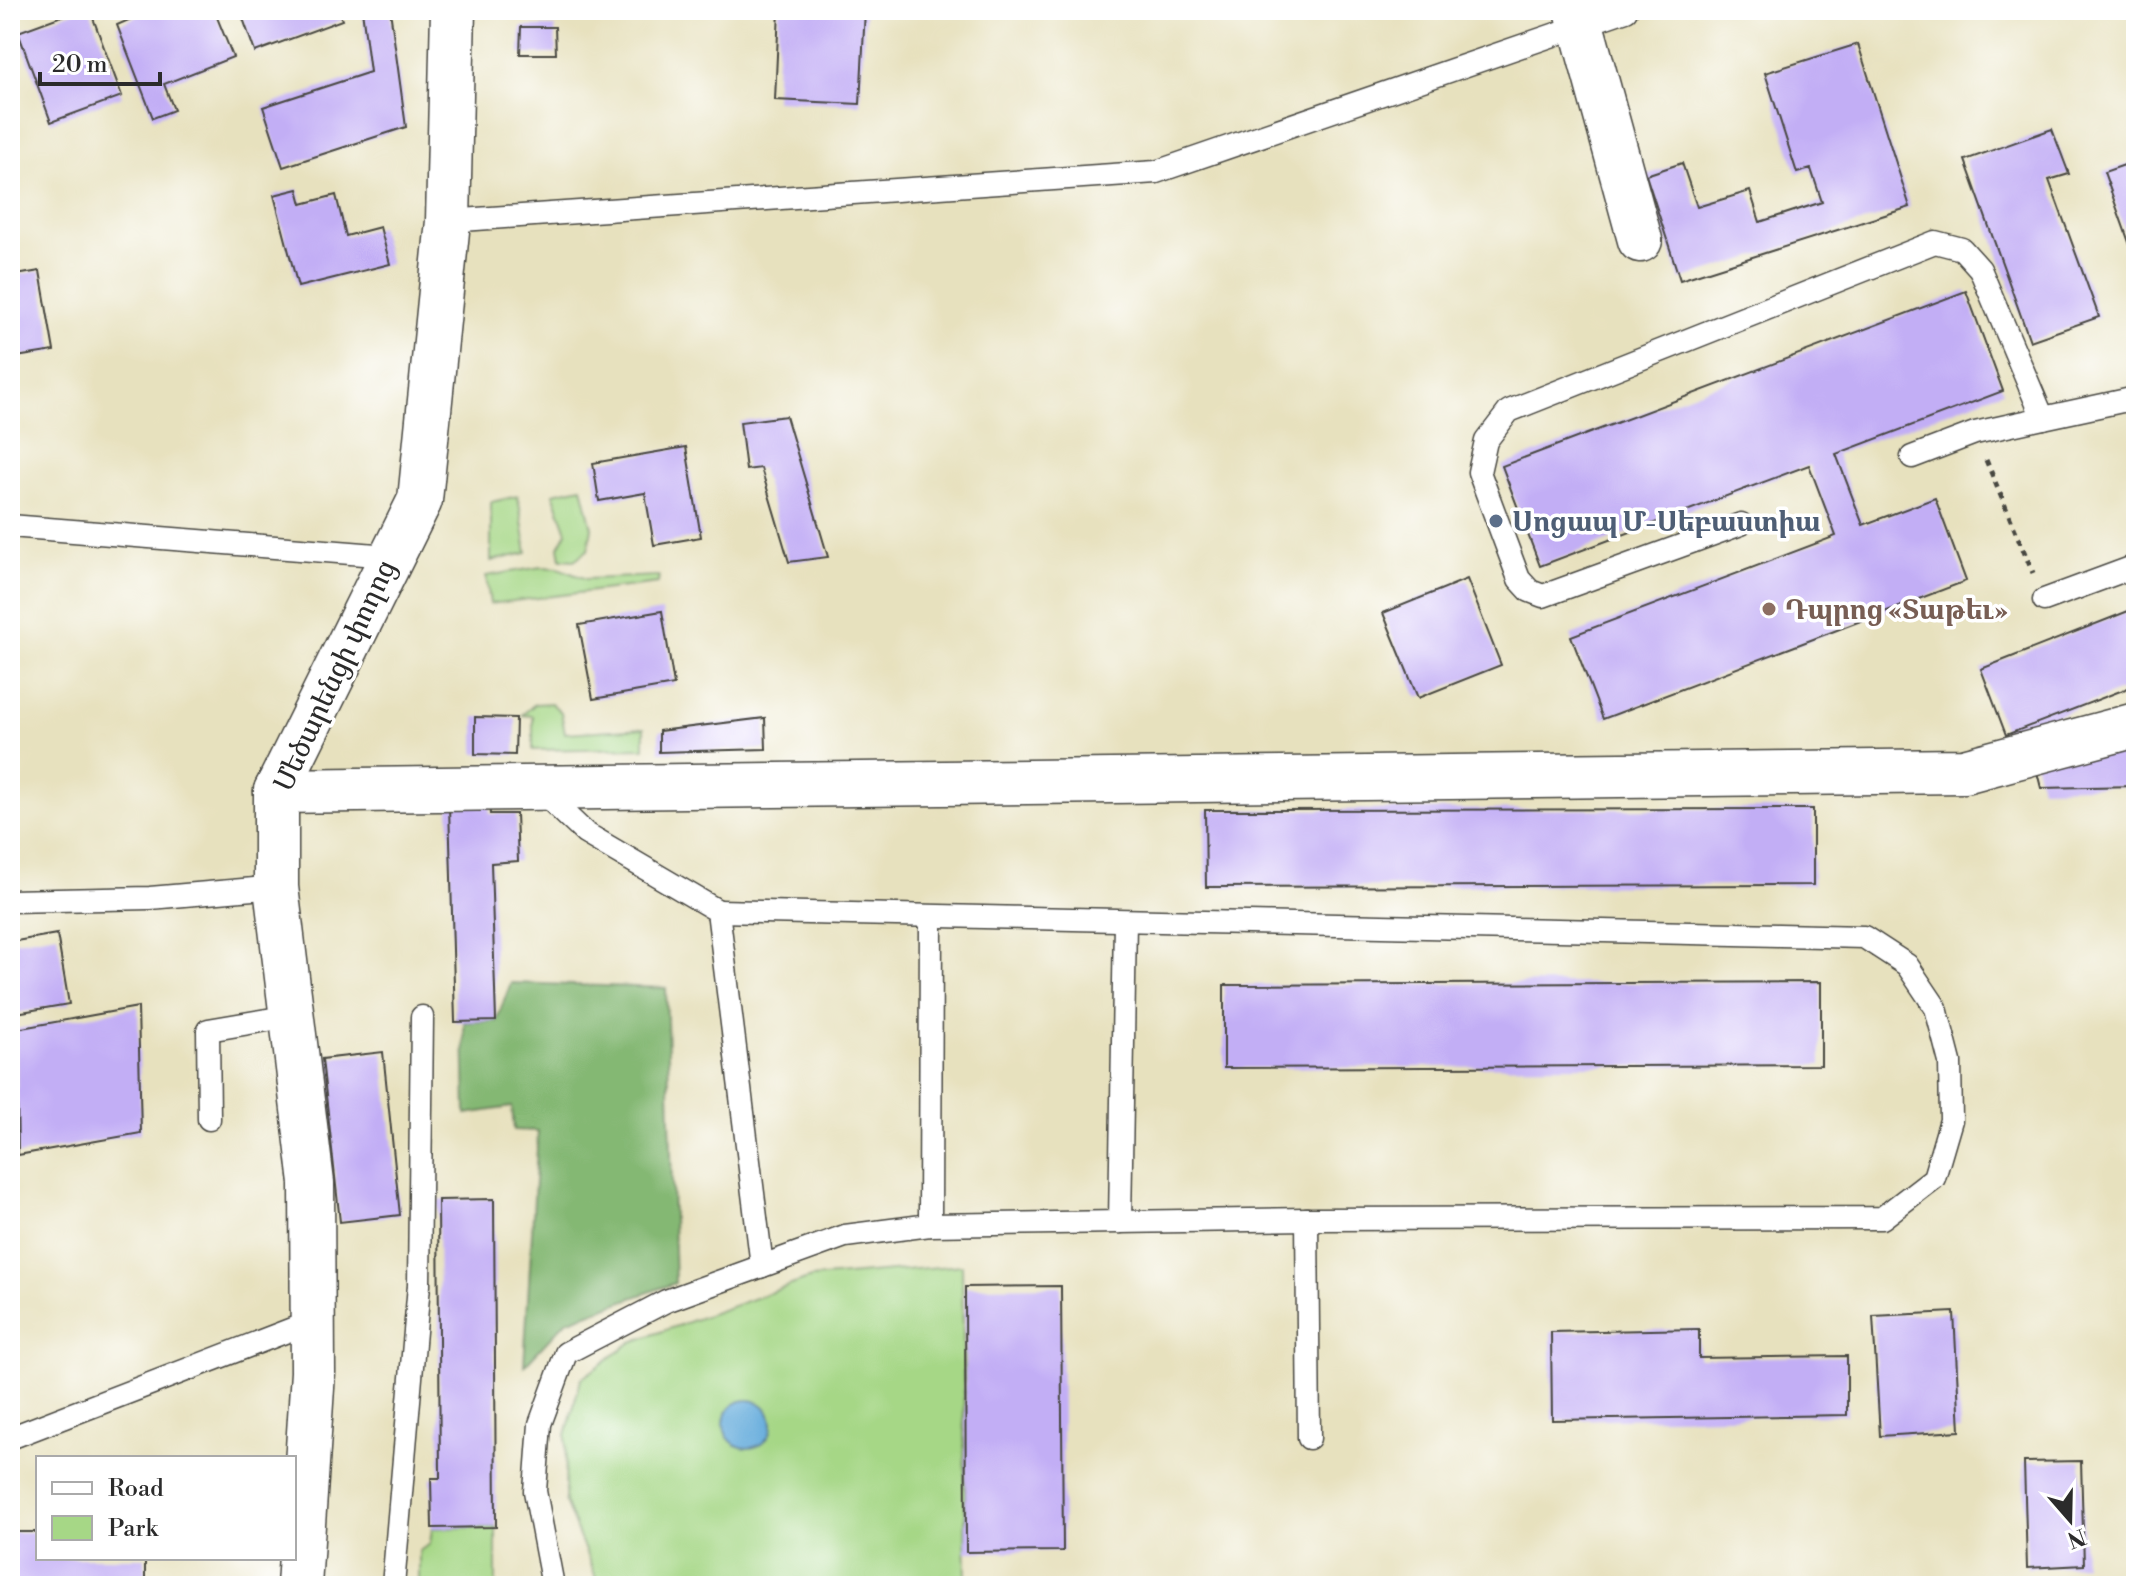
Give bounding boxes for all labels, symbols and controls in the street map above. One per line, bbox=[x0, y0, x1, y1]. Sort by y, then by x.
scale bar bbox=[40, 36, 160, 86]
text: 20 m bbox=[52, 50, 108, 80]
place label: Սոցապ Մ-Սեբաստիա bbox=[1512, 505, 1820, 540]
marker: Սոցապ Մ-Սեբաստիա bbox=[1487, 512, 1505, 530]
street label: Մեծարենցի փողոց bbox=[266, 554, 404, 797]
place label: Դպրոց «Տաթեւ» bbox=[1785, 593, 2008, 628]
marker: Դպրոց «Տաթեւ» bbox=[1760, 600, 1778, 618]
legend bbox=[36, 1456, 296, 1560]
text: Road bbox=[108, 1474, 164, 1504]
north arrow bbox=[2030, 1480, 2110, 1560]
text: Park bbox=[108, 1514, 159, 1544]
text: N bbox=[2063, 1522, 2089, 1553]

